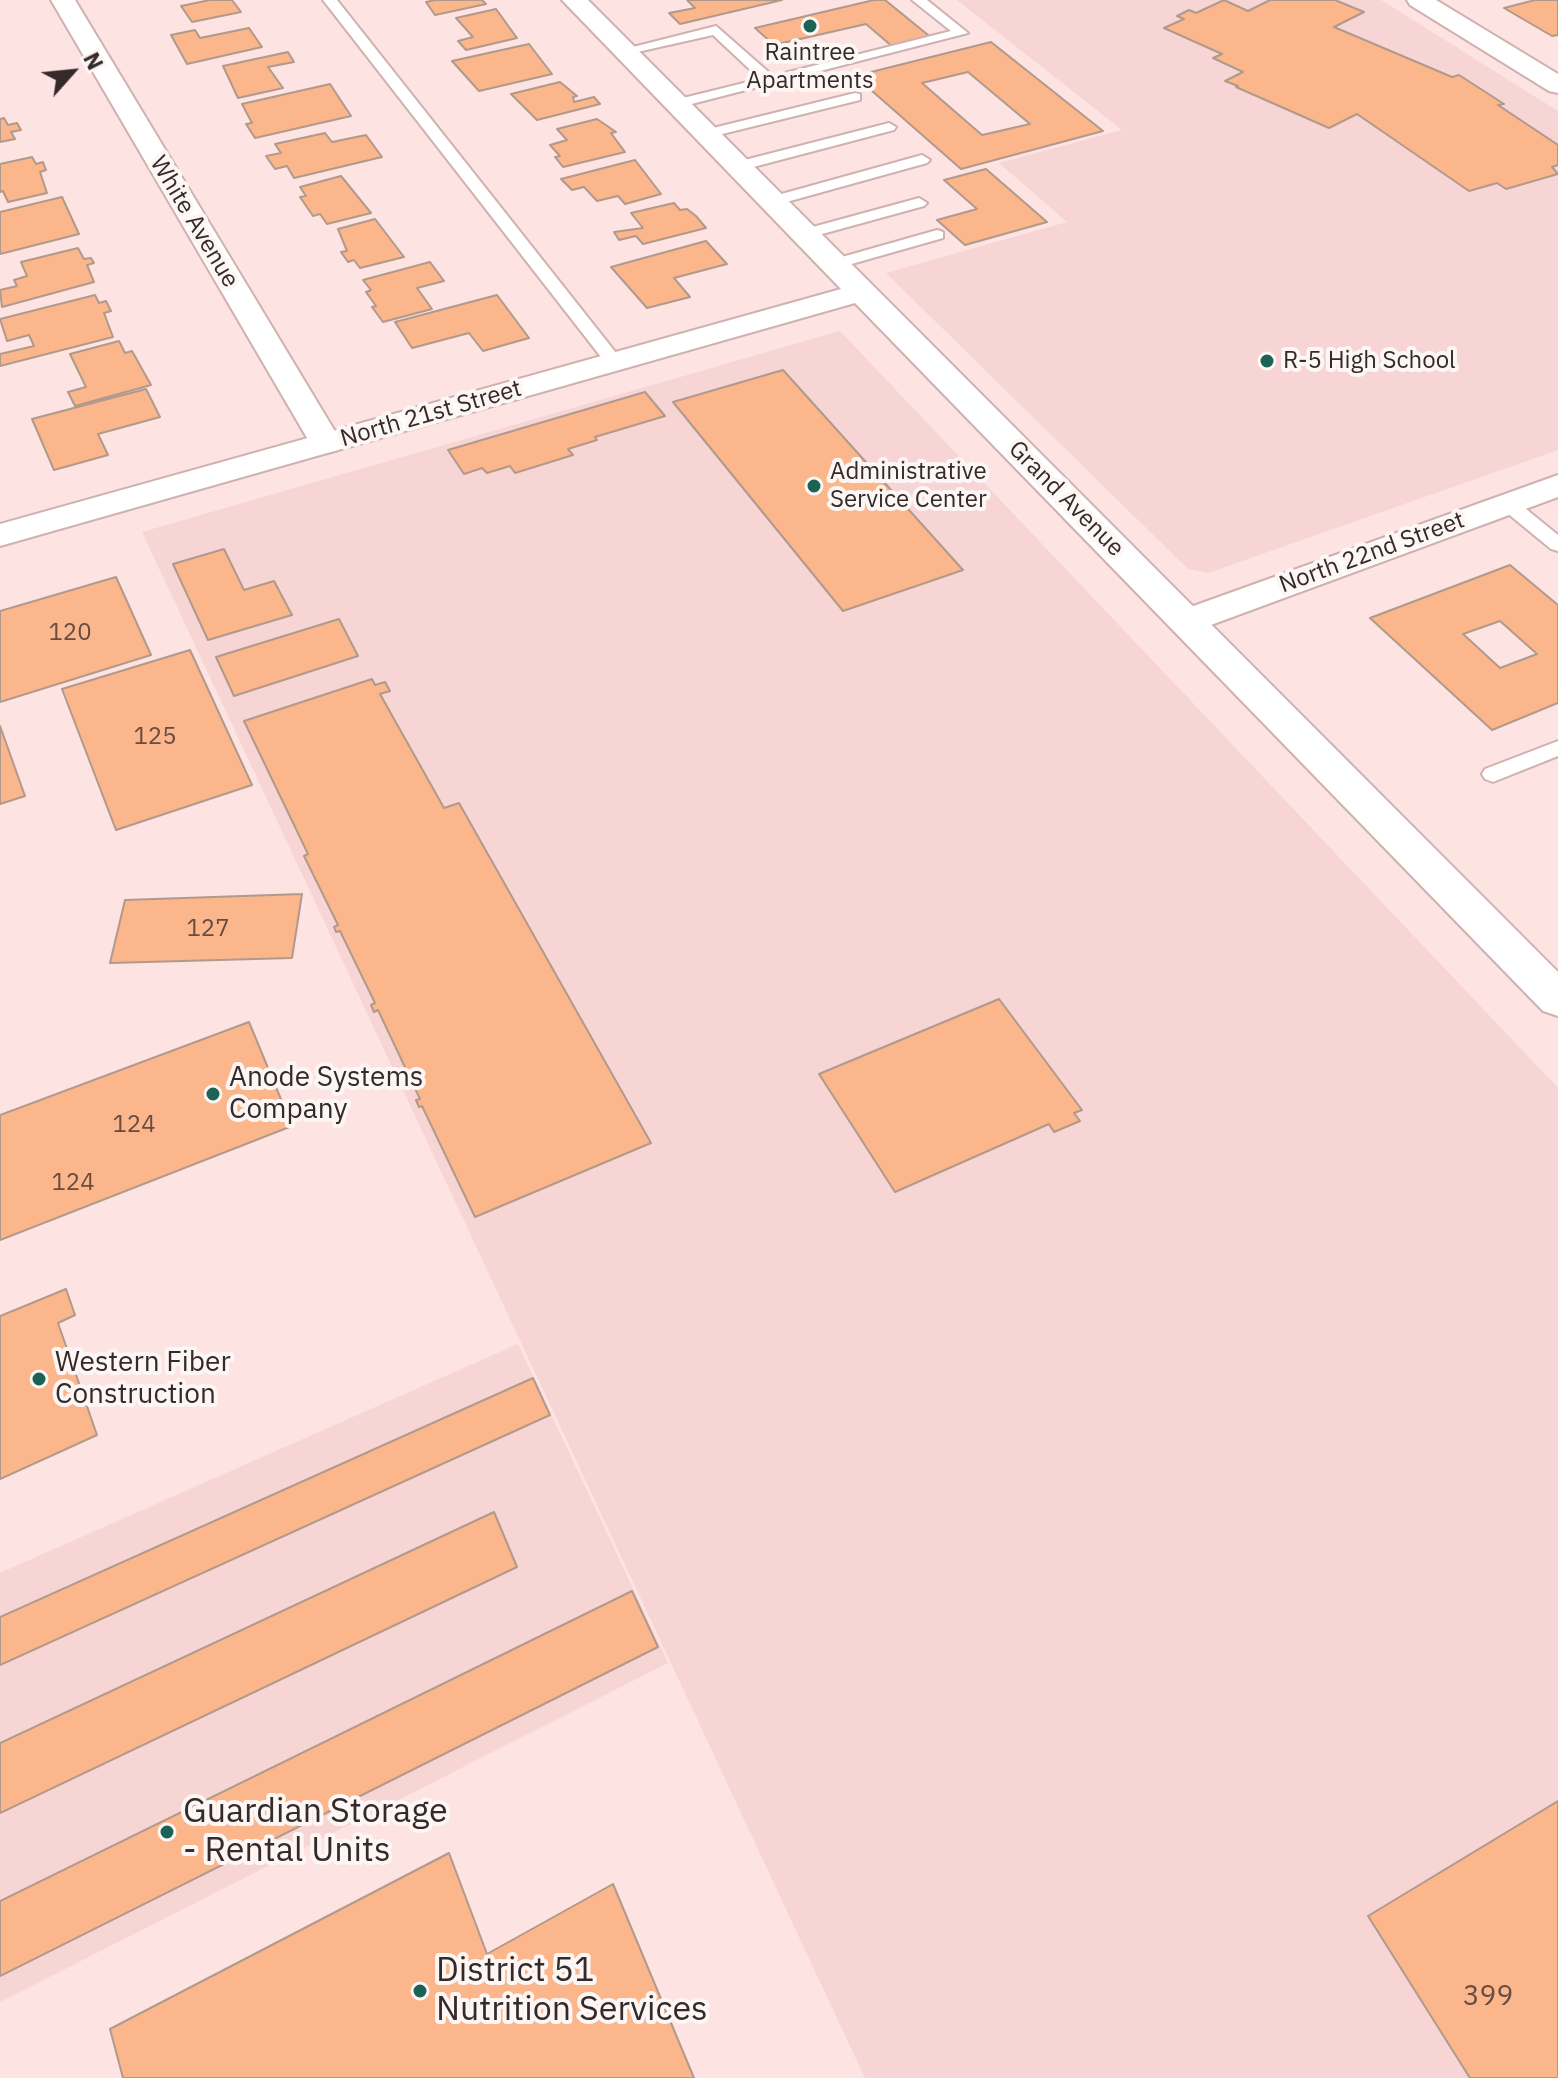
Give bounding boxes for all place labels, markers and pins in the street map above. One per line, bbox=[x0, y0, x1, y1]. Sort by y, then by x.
marker: Raintree Apartments bbox=[801, 17, 819, 35]
place label: Raintree Apartments bbox=[746, 39, 874, 95]
place label: R-5 High School bbox=[1283, 347, 1456, 375]
marker: R-5 High School bbox=[1258, 352, 1276, 370]
place label: Administrative Service Center bbox=[830, 458, 987, 514]
marker: Administrative Service Center bbox=[805, 477, 823, 495]
place label: Anode Systems Company bbox=[229, 1061, 423, 1127]
marker: Anode Systems Company bbox=[204, 1085, 222, 1103]
place label: Western Fiber Construction bbox=[55, 1346, 231, 1412]
marker: Western Fiber Construction bbox=[30, 1370, 48, 1388]
place label: Guardian Storage - Rental Units bbox=[183, 1792, 448, 1872]
marker: Guardian Storage - Rental Units bbox=[158, 1823, 176, 1841]
place label: District 51 Nutrition Services bbox=[436, 1951, 708, 2030]
marker: District 51 Nutrition Services bbox=[411, 1982, 429, 2000]

